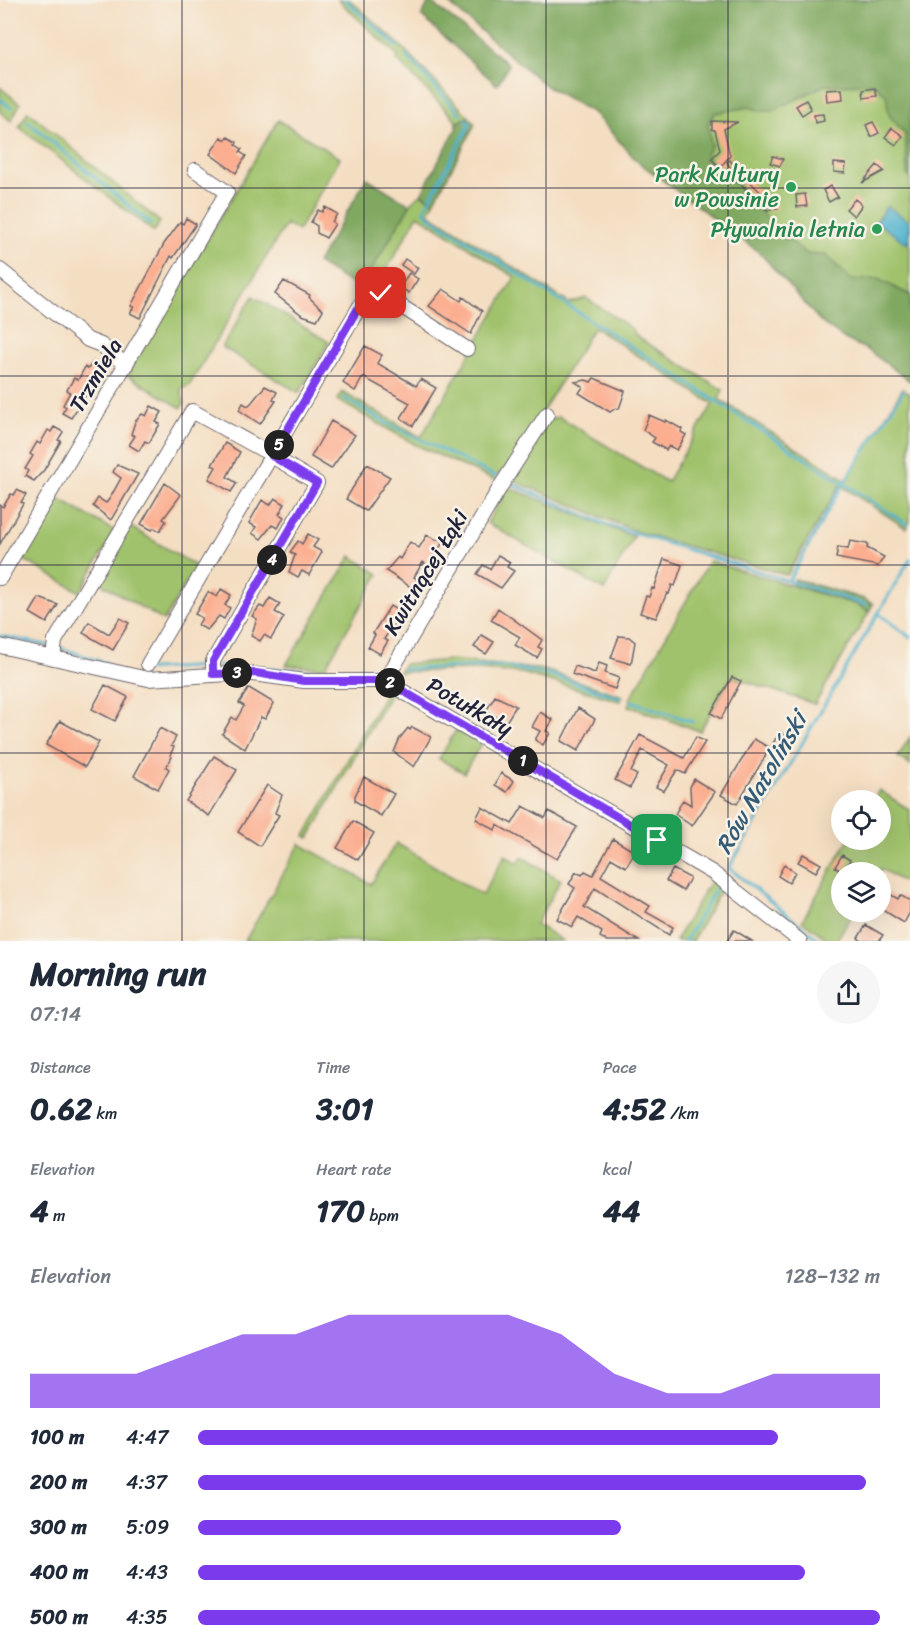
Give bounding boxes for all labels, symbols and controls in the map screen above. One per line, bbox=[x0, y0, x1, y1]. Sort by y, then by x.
place label: Park Kultury w Powsinie bbox=[655, 155, 780, 219]
marker: Park Kultury w Powsinie bbox=[784, 180, 798, 194]
place label: Pływalnia letnia bbox=[710, 210, 865, 249]
marker: Pływalnia letnia bbox=[870, 222, 884, 236]
pin bbox=[355, 267, 406, 318]
icon: check bbox=[364, 276, 397, 309]
street label: Trzmiela bbox=[58, 330, 133, 420]
pin: 5 bbox=[264, 430, 294, 460]
text: 5 bbox=[274, 430, 284, 459]
street label: Kwitnącej Łąki bbox=[372, 501, 479, 643]
pin: 4 bbox=[257, 545, 287, 575]
text: 4 bbox=[267, 545, 277, 574]
pin: 3 bbox=[222, 658, 252, 688]
text: 3 bbox=[233, 658, 241, 687]
street label: Potułkały bbox=[419, 666, 521, 747]
pin: 2 bbox=[375, 668, 405, 698]
text: 2 bbox=[385, 668, 395, 697]
water label: Rów Natoliński bbox=[703, 700, 821, 862]
pin: 1 bbox=[508, 746, 538, 776]
text: 1 bbox=[520, 746, 526, 775]
map controls bbox=[831, 790, 891, 922]
button: locate bbox=[831, 790, 891, 850]
pin bbox=[631, 814, 682, 865]
icon: arrive bbox=[640, 823, 673, 856]
button: layers bbox=[831, 862, 891, 922]
text: Morning run bbox=[30, 945, 206, 1003]
button: share bbox=[817, 961, 880, 1024]
text: 07:14 bbox=[30, 997, 81, 1032]
text: Distance bbox=[30, 1053, 91, 1082]
text: Time bbox=[316, 1053, 350, 1082]
text: Pace bbox=[603, 1053, 637, 1082]
text: 0.62 bbox=[30, 1082, 92, 1136]
text: 3:01 bbox=[316, 1082, 374, 1136]
text: 4:52 bbox=[603, 1082, 666, 1136]
text: km bbox=[92, 1099, 117, 1128]
text: /km bbox=[666, 1099, 699, 1128]
text: Elevation bbox=[30, 1155, 95, 1184]
text: Heart rate bbox=[316, 1155, 391, 1184]
text: kcal bbox=[603, 1155, 632, 1184]
text: 4 bbox=[30, 1184, 49, 1238]
text: 170 bbox=[316, 1184, 365, 1238]
text: 44 bbox=[603, 1184, 640, 1238]
text: m bbox=[49, 1201, 65, 1230]
text: bpm bbox=[365, 1201, 399, 1230]
text: Elevation bbox=[30, 1259, 111, 1294]
text: 128–132 m bbox=[785, 1259, 880, 1294]
text: 100 m bbox=[30, 1420, 84, 1455]
text: 4:47 bbox=[126, 1420, 168, 1455]
text: 200 m bbox=[30, 1465, 87, 1500]
text: 4:37 bbox=[126, 1465, 167, 1500]
text: 300 m bbox=[30, 1510, 87, 1545]
text: 5:09 bbox=[126, 1510, 169, 1545]
text: 400 m bbox=[30, 1555, 88, 1590]
text: 4:43 bbox=[126, 1555, 168, 1590]
text: 500 m bbox=[30, 1600, 88, 1635]
text: 4:35 bbox=[126, 1600, 168, 1635]

